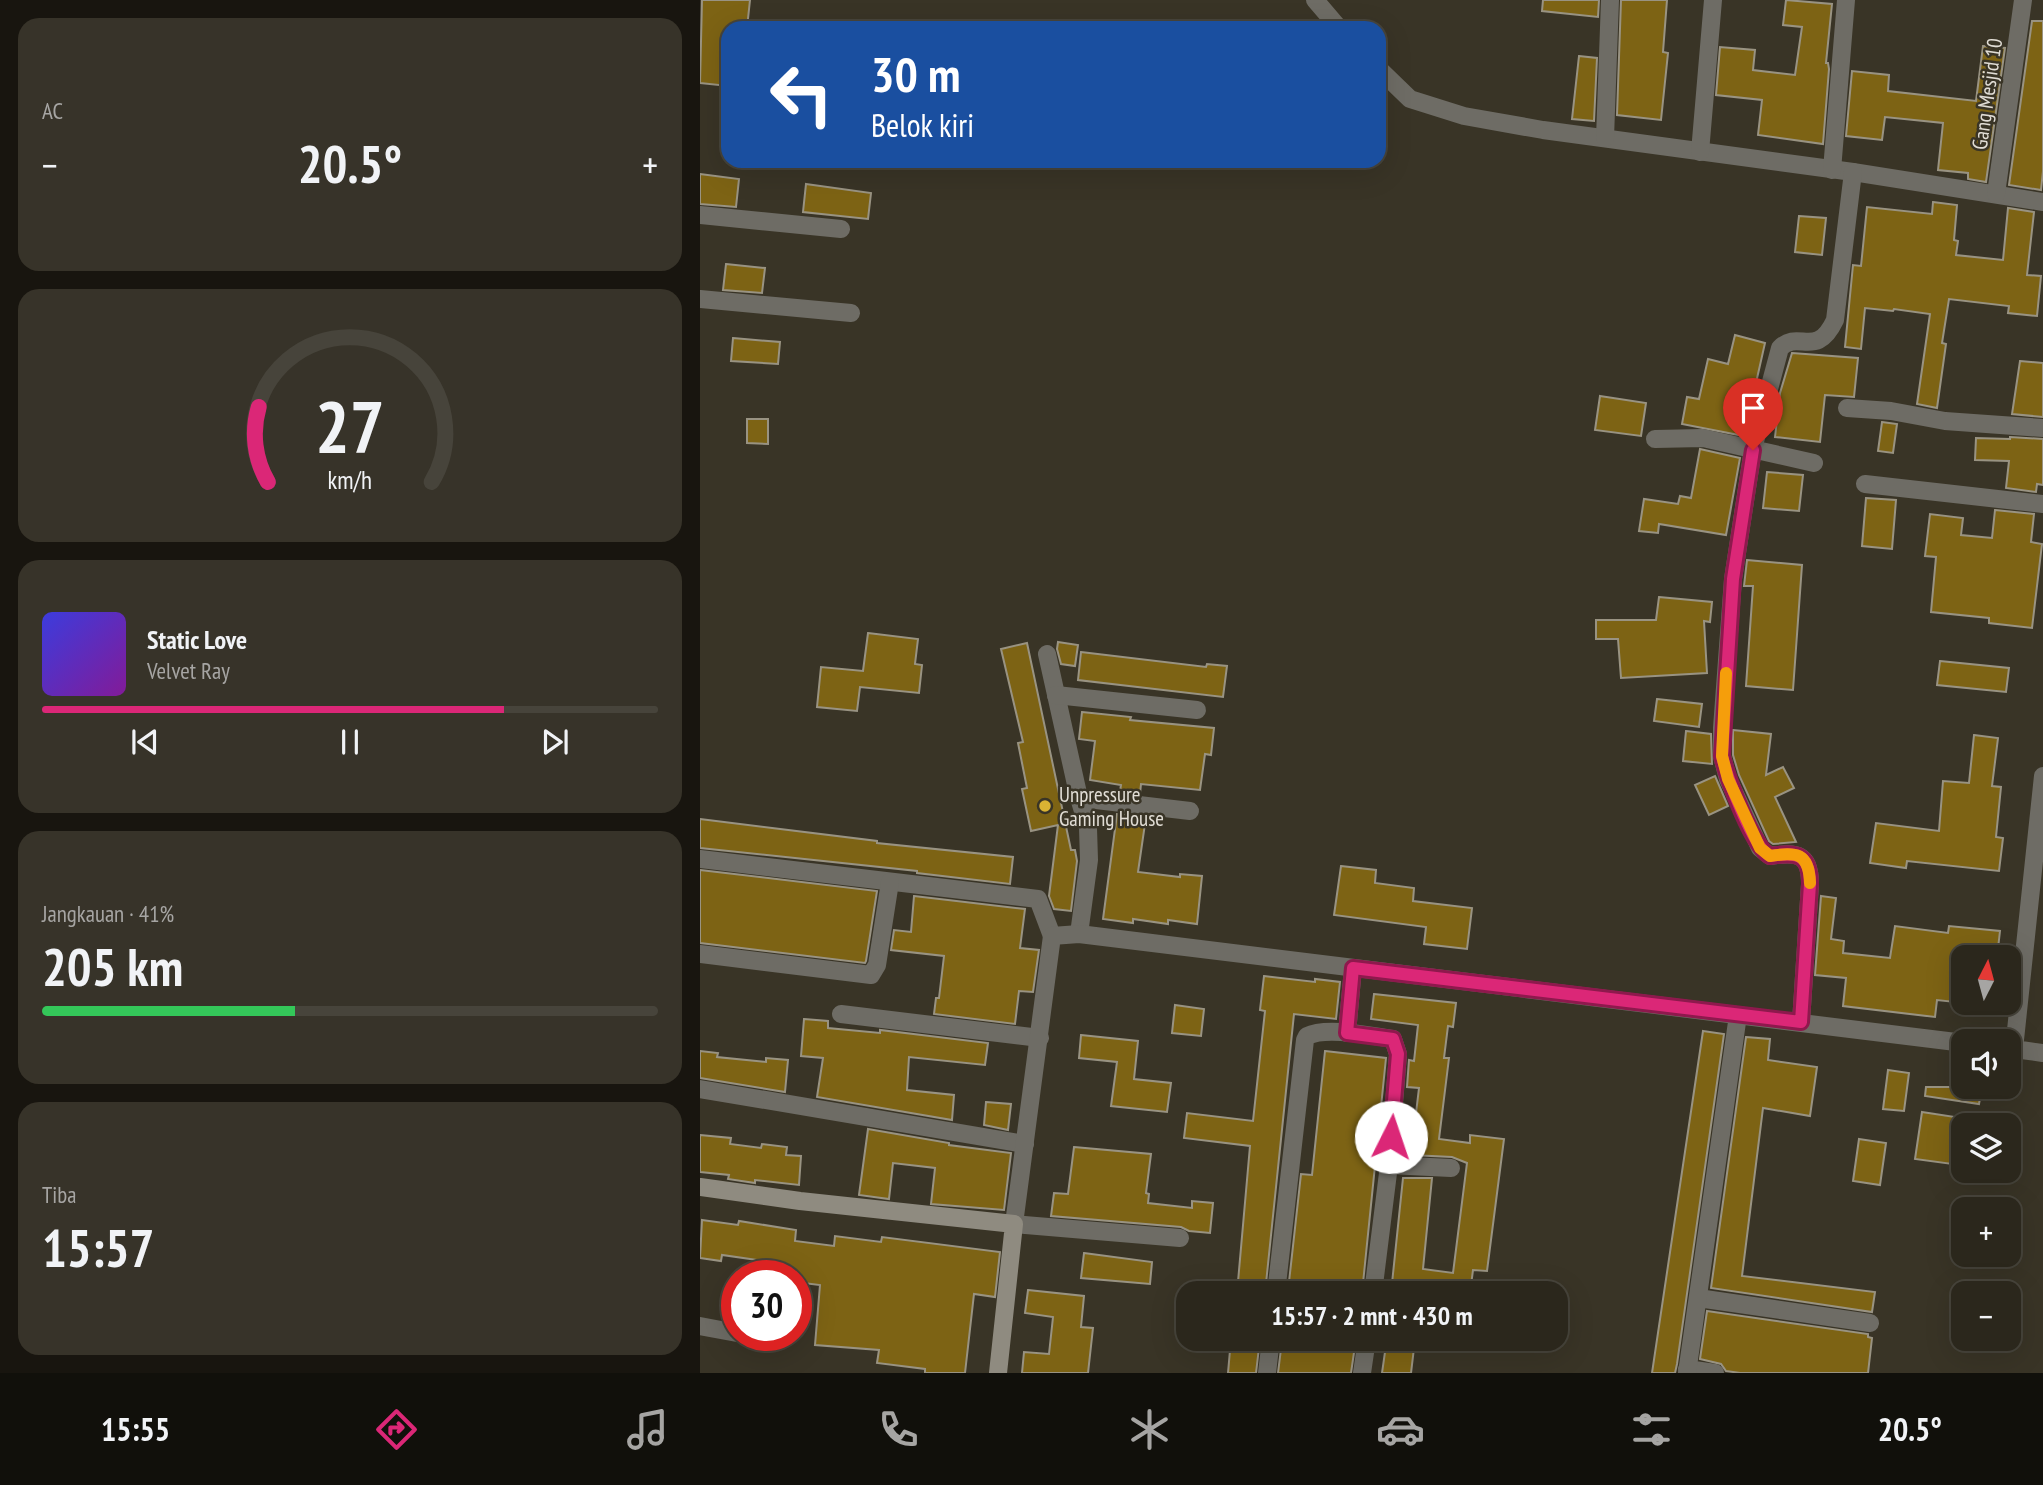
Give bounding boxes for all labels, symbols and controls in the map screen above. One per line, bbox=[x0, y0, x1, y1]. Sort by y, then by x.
street label: Gang Mesjid 10 bbox=[1966, 37, 2008, 151]
text: 30 m bbox=[871, 42, 960, 106]
icon: left bbox=[756, 49, 847, 140]
text: AC bbox=[42, 96, 63, 125]
text: Belok kiri bbox=[871, 104, 974, 146]
text: 20.5° bbox=[298, 130, 402, 197]
text: − bbox=[42, 140, 58, 189]
text: + bbox=[642, 140, 658, 189]
text: 27 bbox=[315, 378, 385, 472]
pin bbox=[1723, 378, 1783, 450]
icon: arrive bbox=[1734, 389, 1772, 427]
text: km/h bbox=[328, 463, 372, 495]
text: Static Love bbox=[147, 623, 247, 656]
text: Velvet Ray bbox=[147, 656, 230, 685]
icon: previous bbox=[126, 723, 164, 761]
icon: pause bbox=[331, 723, 369, 761]
icon: next bbox=[536, 723, 574, 761]
place label: Unpressure Gaming House bbox=[1059, 781, 1164, 832]
marker: Unpressure Gaming House bbox=[1037, 798, 1053, 814]
text: Jangkauan · 41% bbox=[42, 899, 174, 928]
text: 205 km bbox=[42, 933, 183, 1000]
north arrow bbox=[1951, 945, 2021, 1015]
map controls bbox=[1951, 945, 2021, 1351]
button: sound bbox=[1951, 1029, 2021, 1099]
position arrow bbox=[1354, 1100, 1428, 1174]
button: layers bbox=[1951, 1113, 2021, 1183]
text: Tiba bbox=[42, 1180, 76, 1209]
button: + bbox=[1951, 1197, 2021, 1267]
text: 15:57 bbox=[42, 1214, 154, 1281]
speed limit sign: 30 bbox=[721, 1260, 812, 1351]
button: − bbox=[1951, 1281, 2021, 1351]
text: 15:57 · 2 mnt · 430 m bbox=[1271, 1299, 1473, 1332]
icon: directions bbox=[372, 1405, 421, 1454]
icon: music bbox=[623, 1405, 672, 1454]
icon: phone bbox=[874, 1405, 923, 1454]
icon: climate bbox=[1125, 1405, 1174, 1454]
icon: car bbox=[1376, 1405, 1425, 1454]
icon: filters bbox=[1627, 1405, 1676, 1454]
text: 15:55 bbox=[101, 1408, 170, 1450]
text: 20.5° bbox=[1878, 1408, 1942, 1450]

